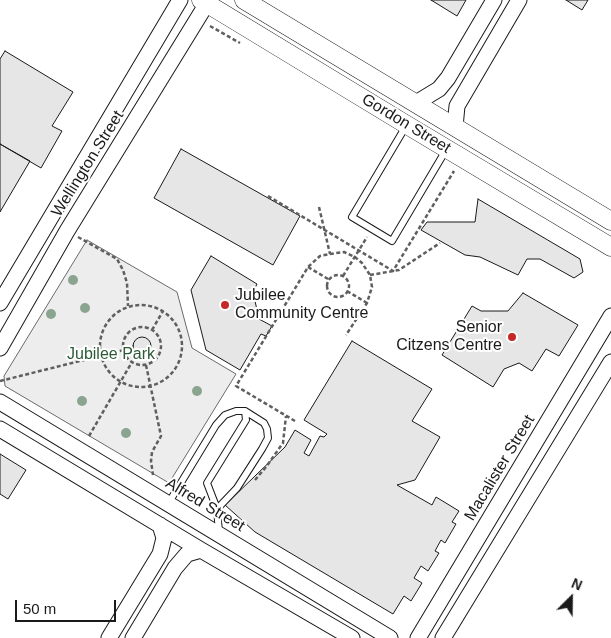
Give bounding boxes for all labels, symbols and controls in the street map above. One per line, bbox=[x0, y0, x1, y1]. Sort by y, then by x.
street label: Gordon Street bbox=[358, 90, 454, 158]
street label: Wellington Street bbox=[48, 107, 128, 221]
place label: Jubilee Community Centre bbox=[235, 286, 368, 324]
marker: Jubilee Community Centre bbox=[219, 299, 231, 311]
place label: Senior Citzens Centre bbox=[396, 318, 502, 356]
marker: Senior Citzens Centre bbox=[506, 331, 518, 343]
park label: Jubilee Park bbox=[67, 345, 155, 365]
street label: Macalister Street bbox=[461, 412, 539, 524]
street label: Alfred Street bbox=[162, 474, 248, 536]
north arrow bbox=[546, 573, 596, 623]
text: N bbox=[569, 575, 585, 594]
scale bar bbox=[18, 590, 119, 622]
text: 50 m bbox=[23, 600, 56, 617]

